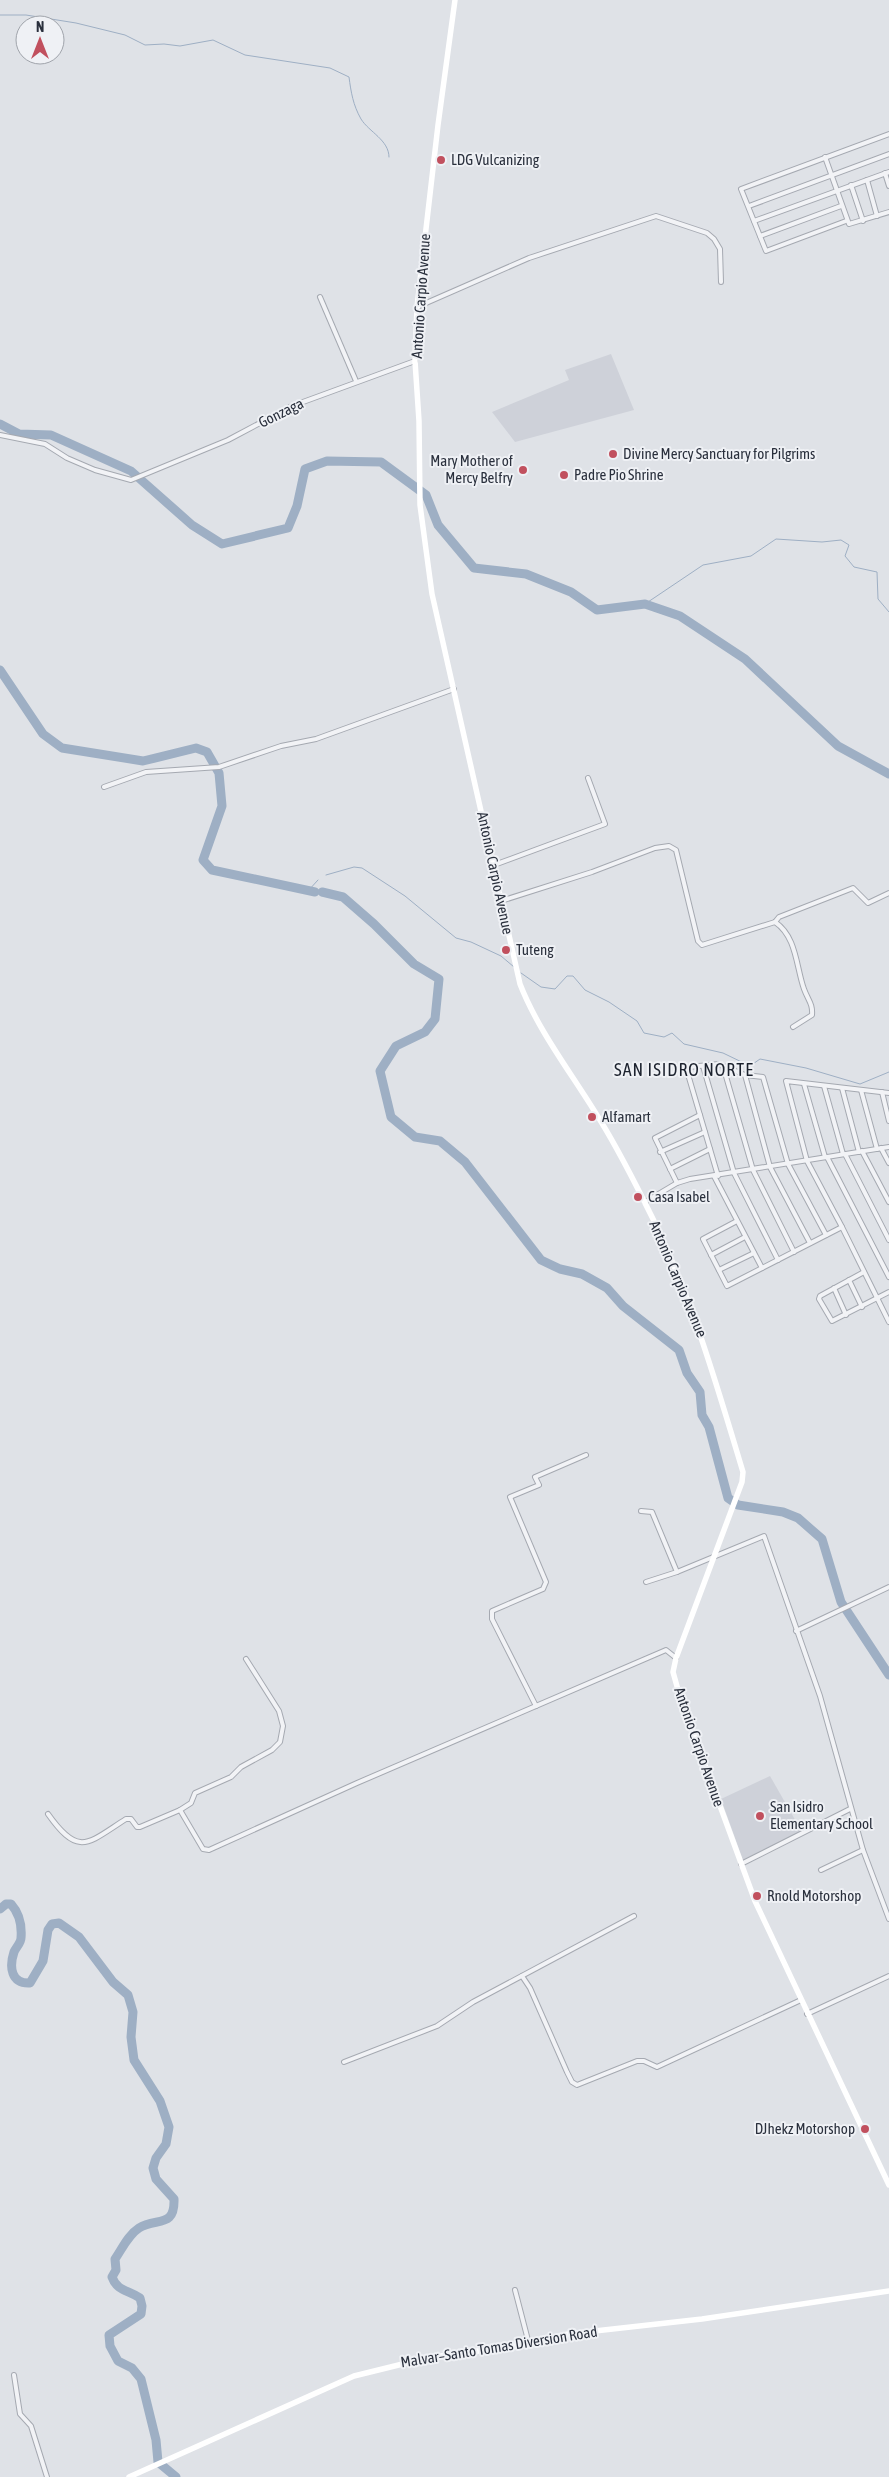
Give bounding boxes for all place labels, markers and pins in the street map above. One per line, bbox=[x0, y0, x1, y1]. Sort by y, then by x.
place label: LDG Vulcanizing bbox=[451, 151, 540, 168]
marker: LDG Vulcanizing bbox=[435, 154, 447, 166]
place label: Divine Mercy Sanctuary for Pilgrims bbox=[623, 445, 815, 462]
marker: Divine Mercy Sanctuary for Pilgrims bbox=[607, 448, 619, 460]
place label: Mary Mother of Mercy Belfry bbox=[430, 452, 513, 486]
marker: Mary Mother of Mercy Belfry bbox=[517, 464, 529, 476]
place label: Padre Pio Shrine bbox=[574, 466, 664, 483]
marker: Padre Pio Shrine bbox=[558, 469, 570, 481]
place label: Tuteng bbox=[516, 941, 554, 958]
marker: Tuteng bbox=[500, 944, 512, 956]
place label: Alfamart bbox=[602, 1108, 651, 1125]
marker: Alfamart bbox=[586, 1111, 598, 1123]
place label: Casa Isabel bbox=[648, 1188, 710, 1205]
marker: Casa Isabel bbox=[632, 1191, 644, 1203]
place label: San Isidro Elementary School bbox=[770, 1798, 873, 1832]
marker: San Isidro Elementary School bbox=[754, 1810, 766, 1822]
place label: Rnold Motorshop bbox=[767, 1887, 861, 1904]
marker: Rnold Motorshop bbox=[751, 1890, 763, 1902]
place label: DJhekz Motorshop bbox=[755, 2120, 855, 2137]
marker: DJhekz Motorshop bbox=[859, 2123, 871, 2135]

